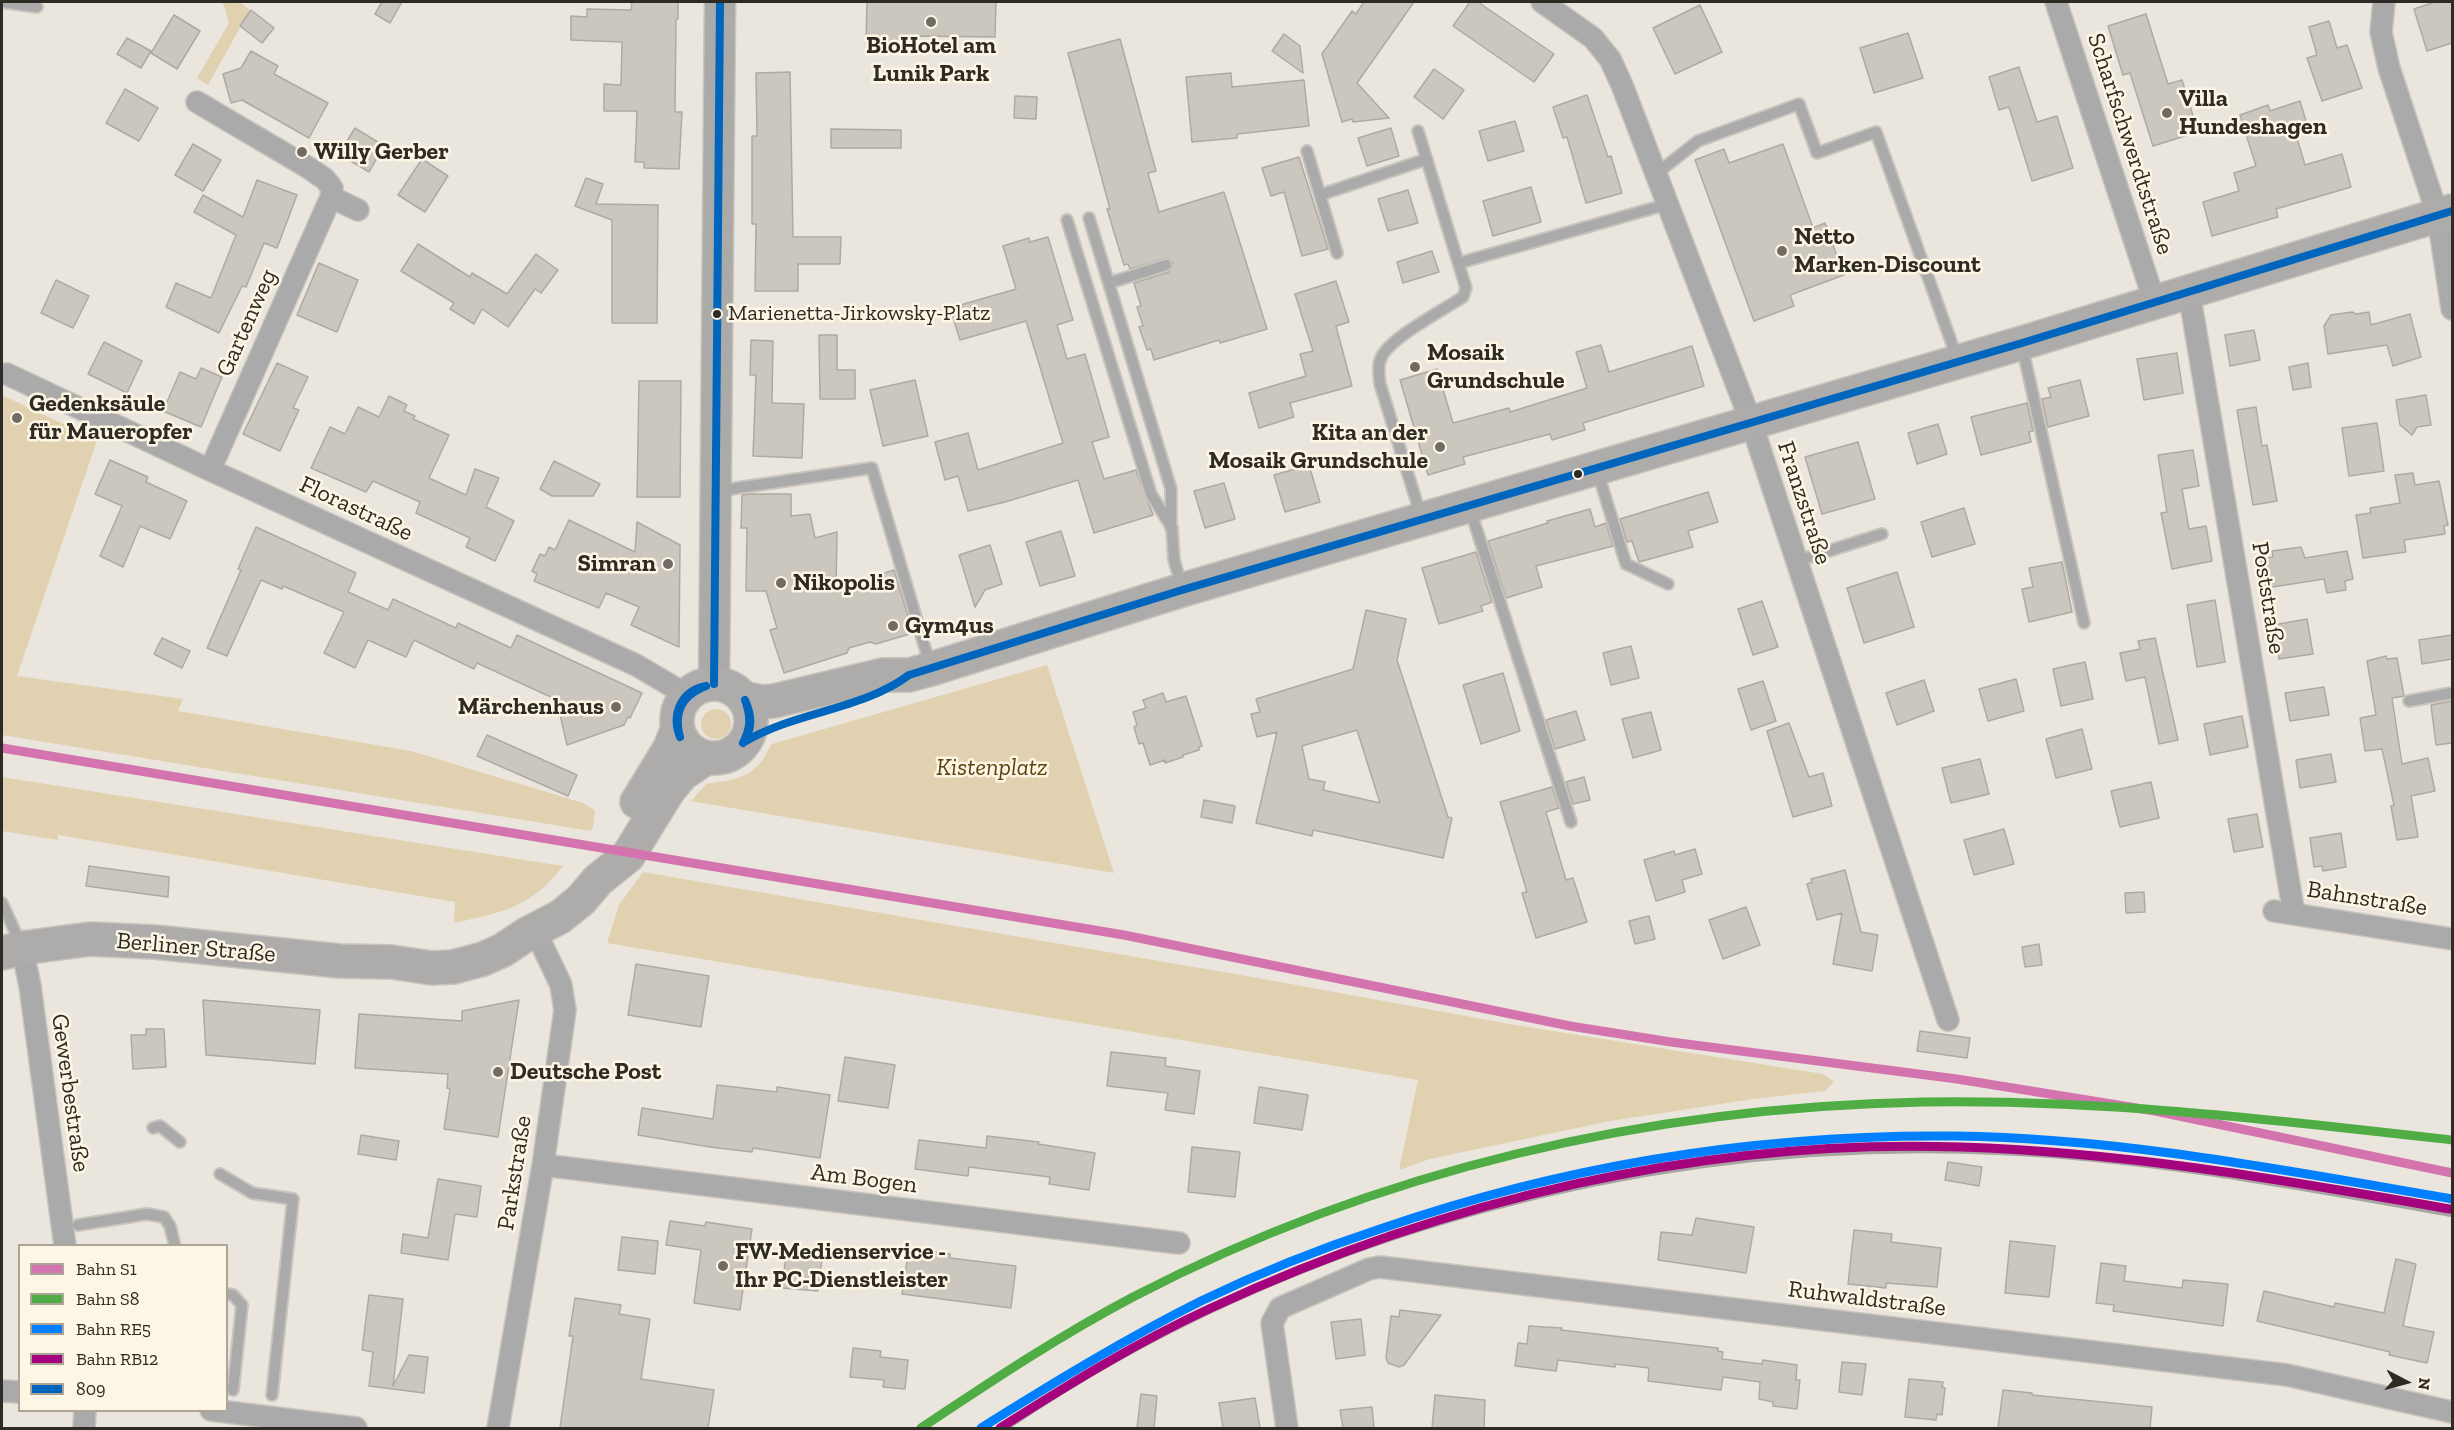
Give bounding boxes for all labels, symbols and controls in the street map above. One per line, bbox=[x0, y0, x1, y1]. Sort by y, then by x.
marker: BioHotel am Lunik Park bbox=[924, 15, 938, 29]
street label: Scharfschwerdtstraße bbox=[2081, 30, 2179, 258]
place label: BioHotel am Lunik Park bbox=[866, 32, 996, 88]
place label: Villa Hundeshagen bbox=[2179, 85, 2327, 141]
marker: Villa Hundeshagen bbox=[2160, 106, 2174, 120]
place label: Willy Gerber bbox=[314, 138, 449, 166]
marker: Willy Gerber bbox=[295, 145, 309, 159]
place label: Netto Marken-Discount bbox=[1794, 223, 1981, 279]
marker: Netto Marken-Discount bbox=[1775, 244, 1789, 258]
street label: Gartenweg bbox=[211, 265, 283, 381]
place label: Marienetta-Jirkowsky-Platz bbox=[728, 301, 990, 327]
marker: Marienetta-Jirkowsky-Platz bbox=[711, 308, 723, 320]
place label: Mosaik Grundschule bbox=[1427, 339, 1565, 395]
marker: Mosaik Grundschule bbox=[1408, 360, 1422, 374]
place label: Gedenksäule für Maueropfer bbox=[29, 390, 193, 446]
marker: Gedenksäule für Maueropfer bbox=[10, 411, 24, 425]
place label: Kita an der Mosaik Grundschule bbox=[1209, 419, 1428, 475]
street label: Franzstraße bbox=[1771, 438, 1837, 568]
marker: Kita an der Mosaik Grundschule bbox=[1433, 440, 1447, 454]
unlabelled marker bbox=[1572, 468, 1584, 480]
street label: Florastraße bbox=[295, 470, 417, 548]
street label: Poststraße bbox=[2245, 540, 2291, 656]
place label: Simran bbox=[577, 550, 656, 578]
marker: Simran bbox=[661, 557, 675, 571]
place label: Nikopolis bbox=[793, 569, 895, 597]
marker: Nikopolis bbox=[774, 576, 788, 590]
place label: Gym4us bbox=[905, 612, 994, 640]
marker: Gym4us bbox=[886, 619, 900, 633]
place label: Märchenhaus bbox=[458, 693, 604, 721]
marker: Märchenhaus bbox=[609, 700, 623, 714]
park label: Kistenplatz bbox=[936, 754, 1048, 782]
street label: Bahnstraße bbox=[2305, 875, 2429, 923]
street label: Berliner Straße bbox=[115, 927, 277, 969]
street label: Gewerbestraße bbox=[45, 1012, 95, 1174]
place label: Deutsche Post bbox=[510, 1058, 661, 1086]
marker: Deutsche Post bbox=[491, 1065, 505, 1079]
street label: Parkstraße bbox=[492, 1114, 538, 1232]
street label: Am Bogen bbox=[809, 1158, 919, 1200]
place label: FW-Medienservice - Ihr PC-Dienstleister bbox=[735, 1238, 948, 1294]
legend bbox=[18, 1244, 228, 1412]
text: Bahn S1 bbox=[76, 1258, 137, 1280]
marker: FW-Medienservice - Ihr PC-Dienstleister bbox=[716, 1259, 730, 1273]
street label: Ruhwaldstraße bbox=[1786, 1275, 1948, 1323]
text: Bahn S8 bbox=[76, 1288, 139, 1310]
text: Bahn RE5 bbox=[76, 1318, 151, 1340]
text: Bahn RB12 bbox=[76, 1348, 158, 1370]
north arrow bbox=[2376, 1352, 2436, 1412]
text: N bbox=[2414, 1377, 2434, 1391]
text: 809 bbox=[76, 1378, 106, 1400]

